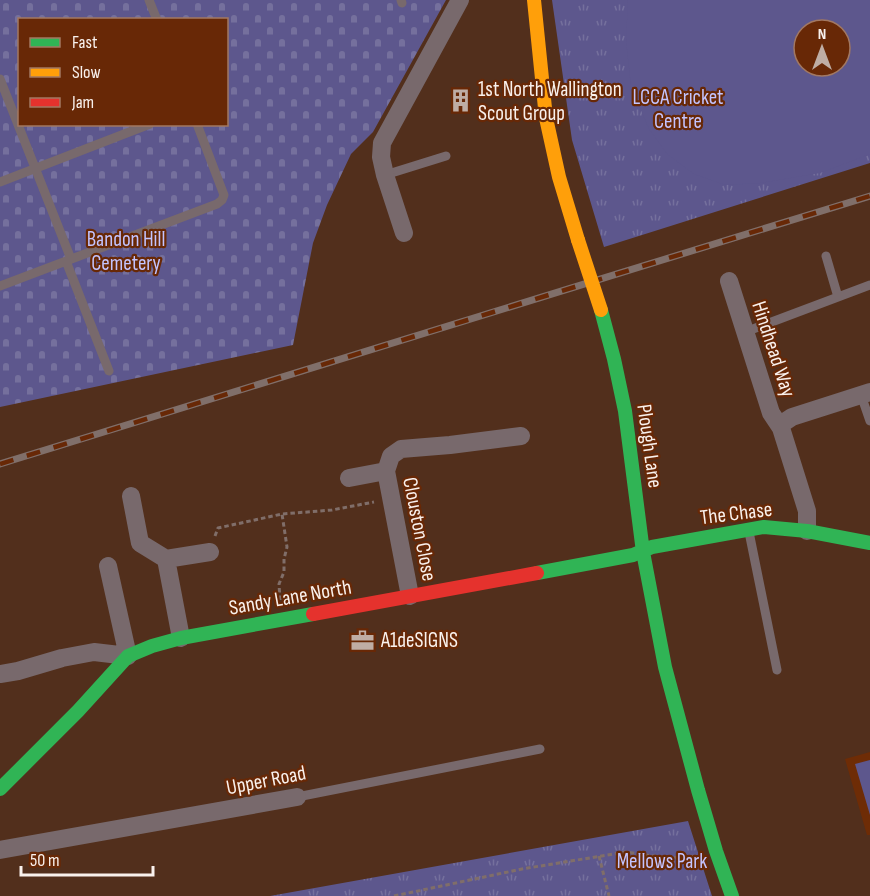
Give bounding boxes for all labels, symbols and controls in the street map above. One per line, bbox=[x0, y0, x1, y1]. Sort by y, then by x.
legend bbox=[18, 18, 228, 126]
north arrow bbox=[792, 18, 852, 78]
text: N bbox=[818, 25, 826, 44]
text: Fast bbox=[72, 32, 98, 53]
text: Slow bbox=[72, 62, 101, 83]
place label: 1st North Wallington Scout Group bbox=[478, 77, 622, 126]
park label: LCCA Cricket Centre bbox=[633, 85, 723, 134]
building icon: 1st North Wallington Scout Group bbox=[447, 88, 473, 114]
text: Jam bbox=[71, 92, 94, 113]
park label: Bandon Hill Cemetery bbox=[87, 227, 165, 276]
street label: Hindhead Way bbox=[746, 298, 801, 400]
street label: Plough Lane bbox=[631, 403, 668, 490]
street label: Clouston Close bbox=[397, 475, 442, 583]
street label: The Chase bbox=[699, 497, 773, 530]
street label: Sandy Lane North bbox=[227, 574, 353, 621]
office icon: A1deSIGNS bbox=[350, 627, 376, 653]
place label: A1deSIGNS bbox=[380, 628, 458, 653]
street label: Upper Road bbox=[224, 761, 308, 800]
scale bar bbox=[21, 839, 153, 877]
park label: Mellows Park bbox=[617, 849, 707, 874]
text: 50 m bbox=[30, 850, 60, 871]

